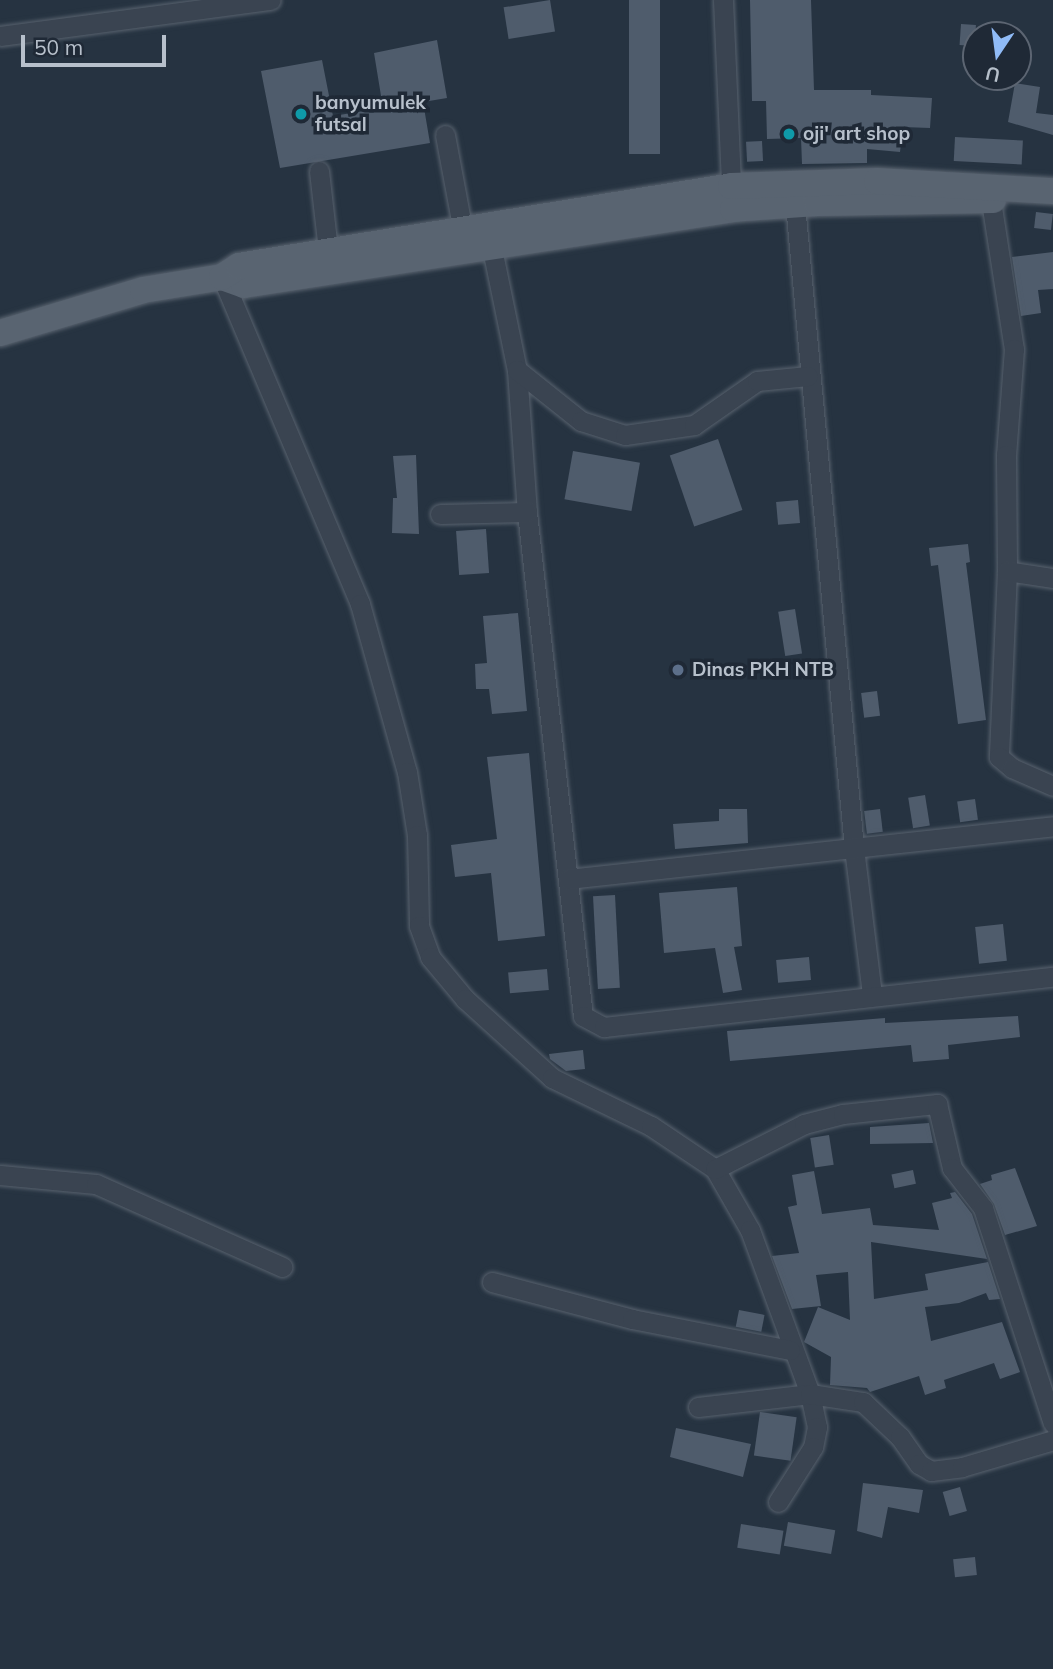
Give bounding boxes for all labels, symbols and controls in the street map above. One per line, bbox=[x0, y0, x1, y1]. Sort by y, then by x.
scale bar bbox=[24, 21, 170, 65]
north arrow bbox=[962, 21, 1032, 91]
text: 50 m bbox=[34, 34, 83, 60]
text: U bbox=[983, 61, 1002, 88]
place label: banyumulek futsal bbox=[315, 92, 426, 136]
marker: banyumulek futsal bbox=[293, 106, 309, 122]
place label: oji' art shop bbox=[803, 123, 910, 145]
marker: oji' art shop bbox=[781, 126, 797, 142]
place label: Dinas PKH NTB bbox=[692, 659, 834, 681]
marker: Dinas PKH NTB bbox=[670, 662, 686, 678]

